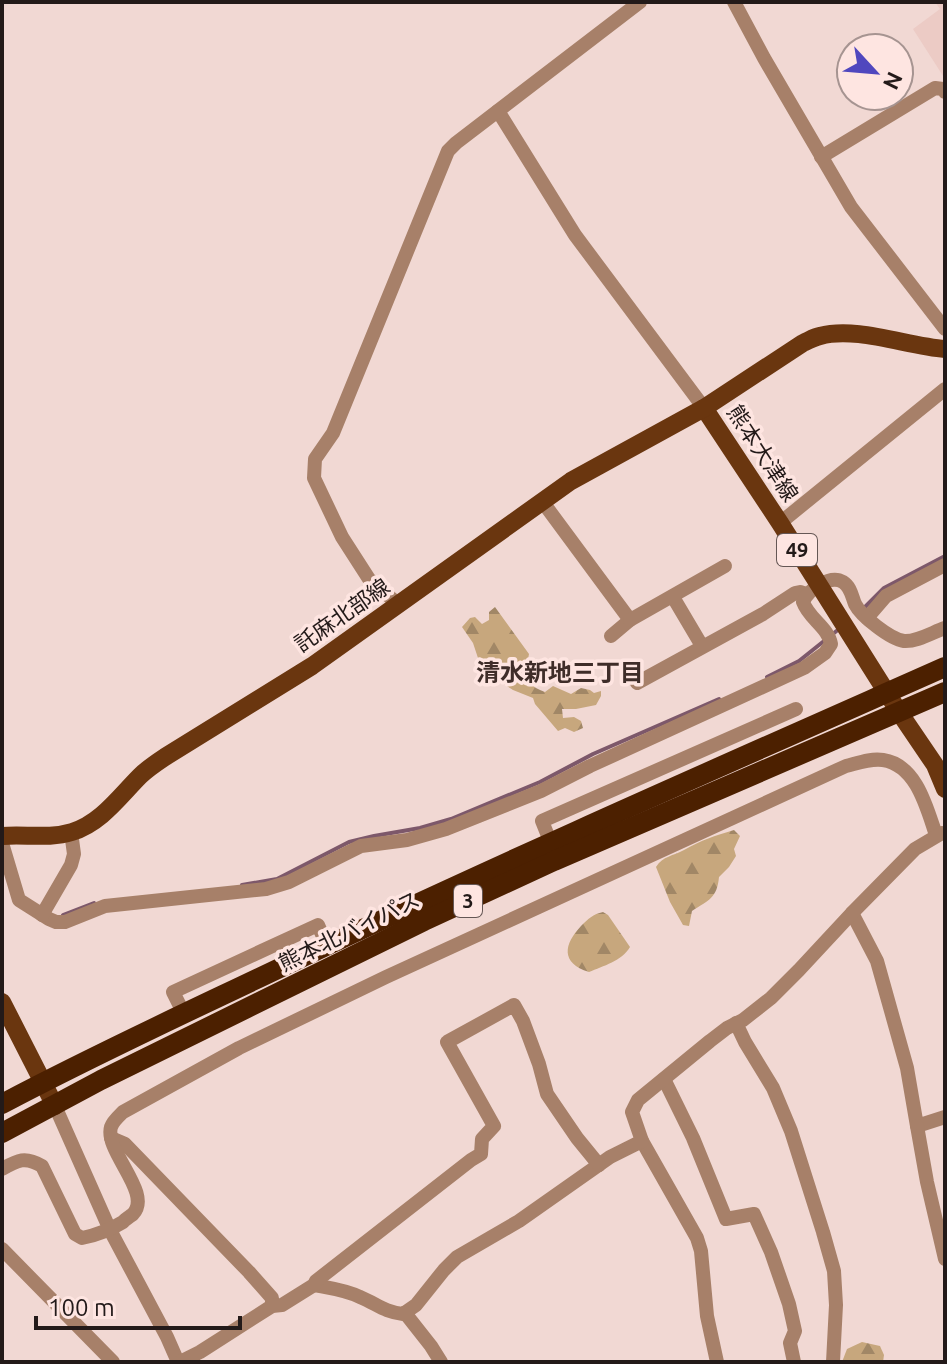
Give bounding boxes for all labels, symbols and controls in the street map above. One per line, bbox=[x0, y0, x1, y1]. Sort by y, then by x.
north arrow bbox=[835, 32, 915, 112]
text: N bbox=[879, 68, 908, 94]
street label: 熊本大津線 bbox=[723, 400, 804, 506]
road number: 49 bbox=[777, 534, 817, 566]
street label: 託麻北部線 bbox=[289, 573, 394, 656]
district label: 清水新地三丁目 bbox=[476, 659, 644, 686]
road number: 3 bbox=[454, 885, 482, 917]
street label: 熊本北バイパス bbox=[274, 886, 423, 975]
scale bar bbox=[36, 1280, 240, 1330]
text: 100 m bbox=[48, 1294, 115, 1321]

